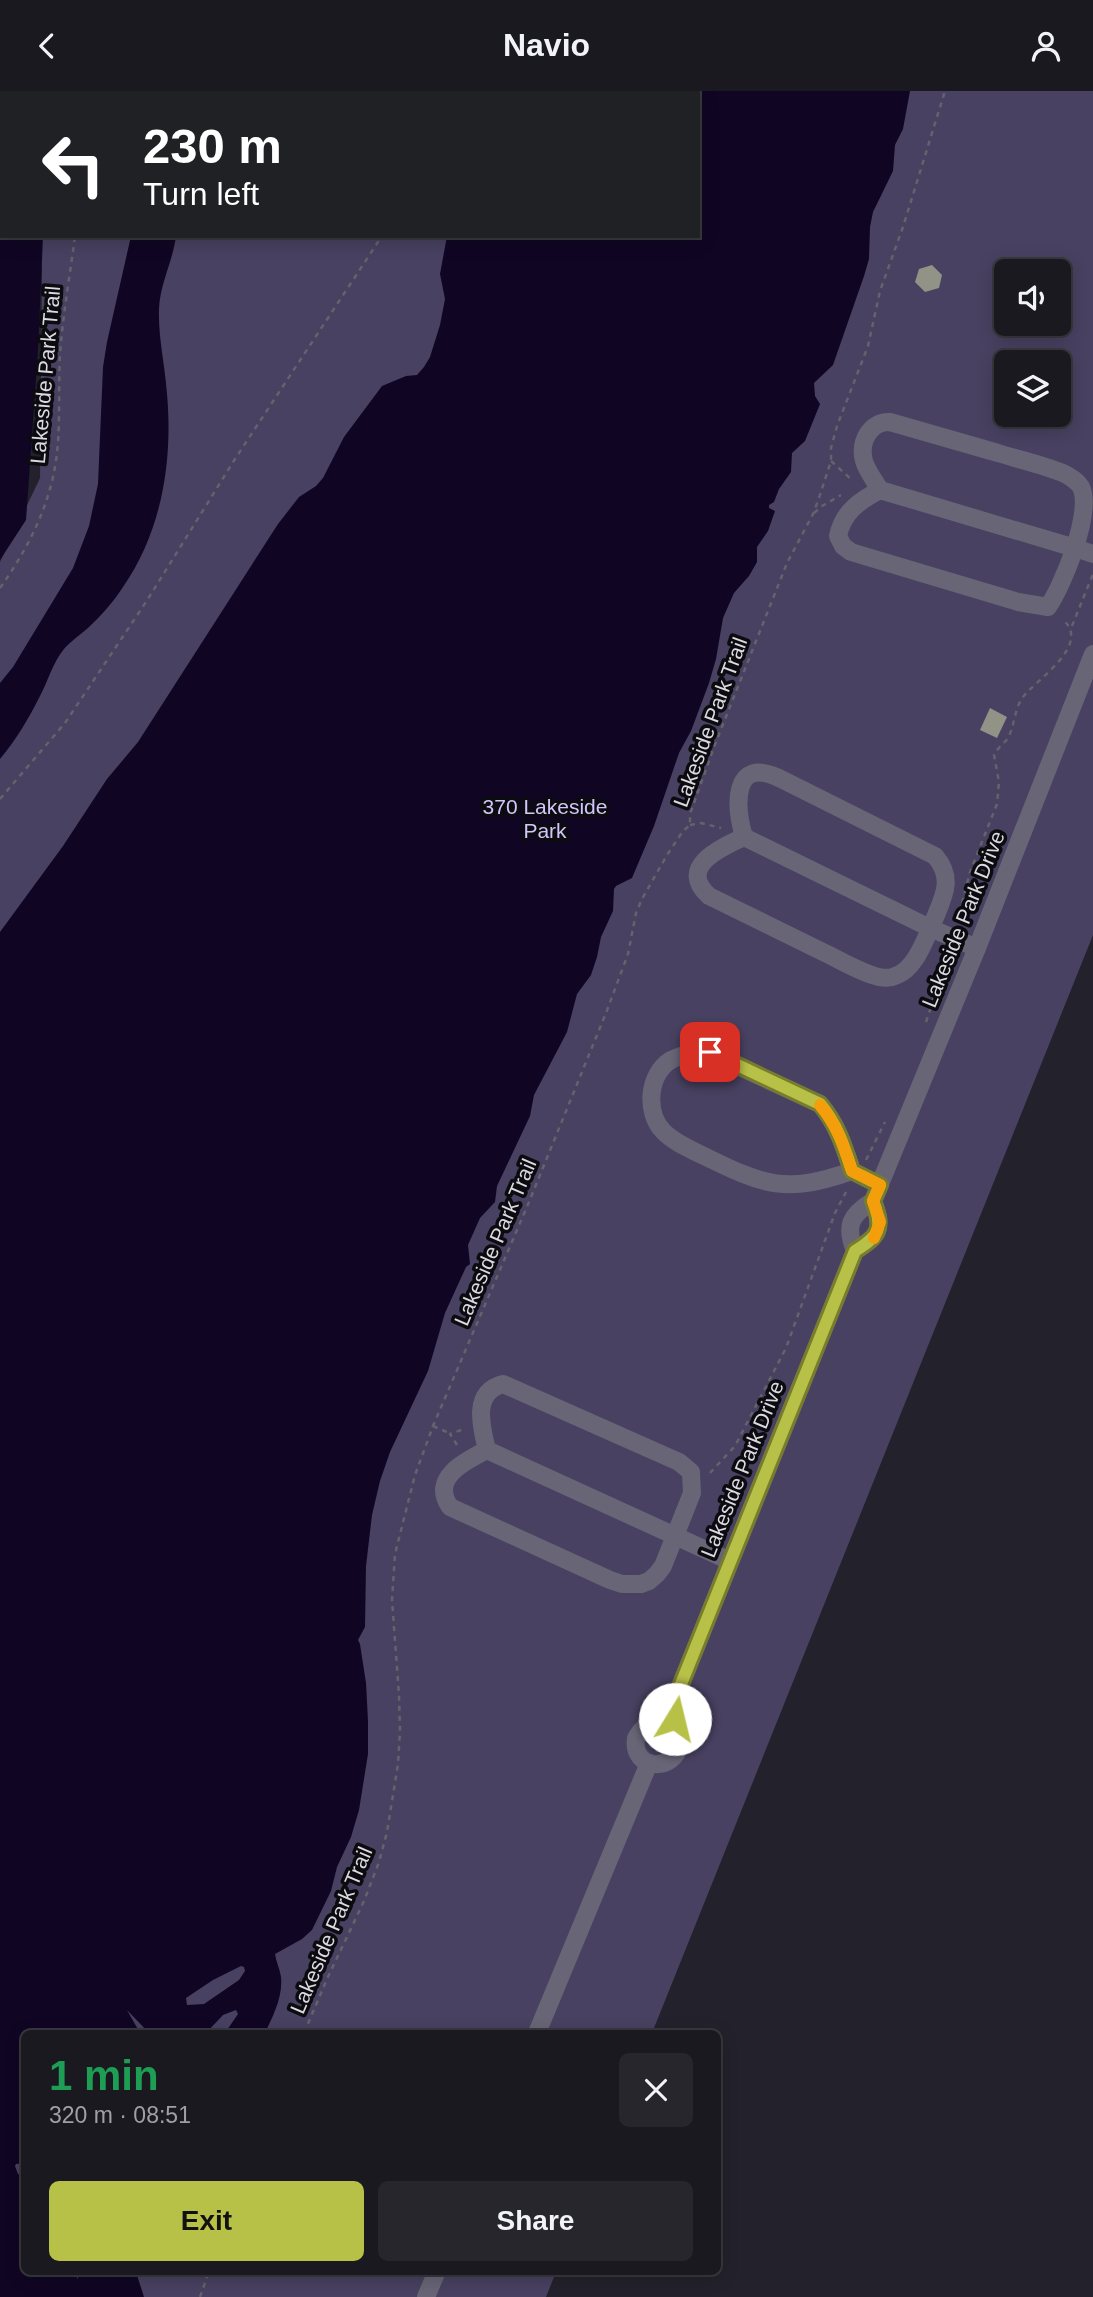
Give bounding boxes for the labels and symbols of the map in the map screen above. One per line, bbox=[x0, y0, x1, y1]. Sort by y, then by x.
street label: Lakeside Park Trail bbox=[26, 285, 64, 465]
street label: Lakeside Park Trail bbox=[669, 634, 751, 810]
park label: 370 Lakeside Park bbox=[483, 795, 607, 842]
street label: Lakeside Park Drive bbox=[917, 828, 1009, 1010]
pin bbox=[680, 1022, 740, 1082]
street label: Lakeside Park Trail bbox=[450, 1155, 540, 1329]
street label: Lakeside Park Drive bbox=[696, 1378, 788, 1560]
position arrow bbox=[638, 1682, 712, 1756]
street label: Lakeside Park Trail bbox=[286, 1843, 376, 2017]

